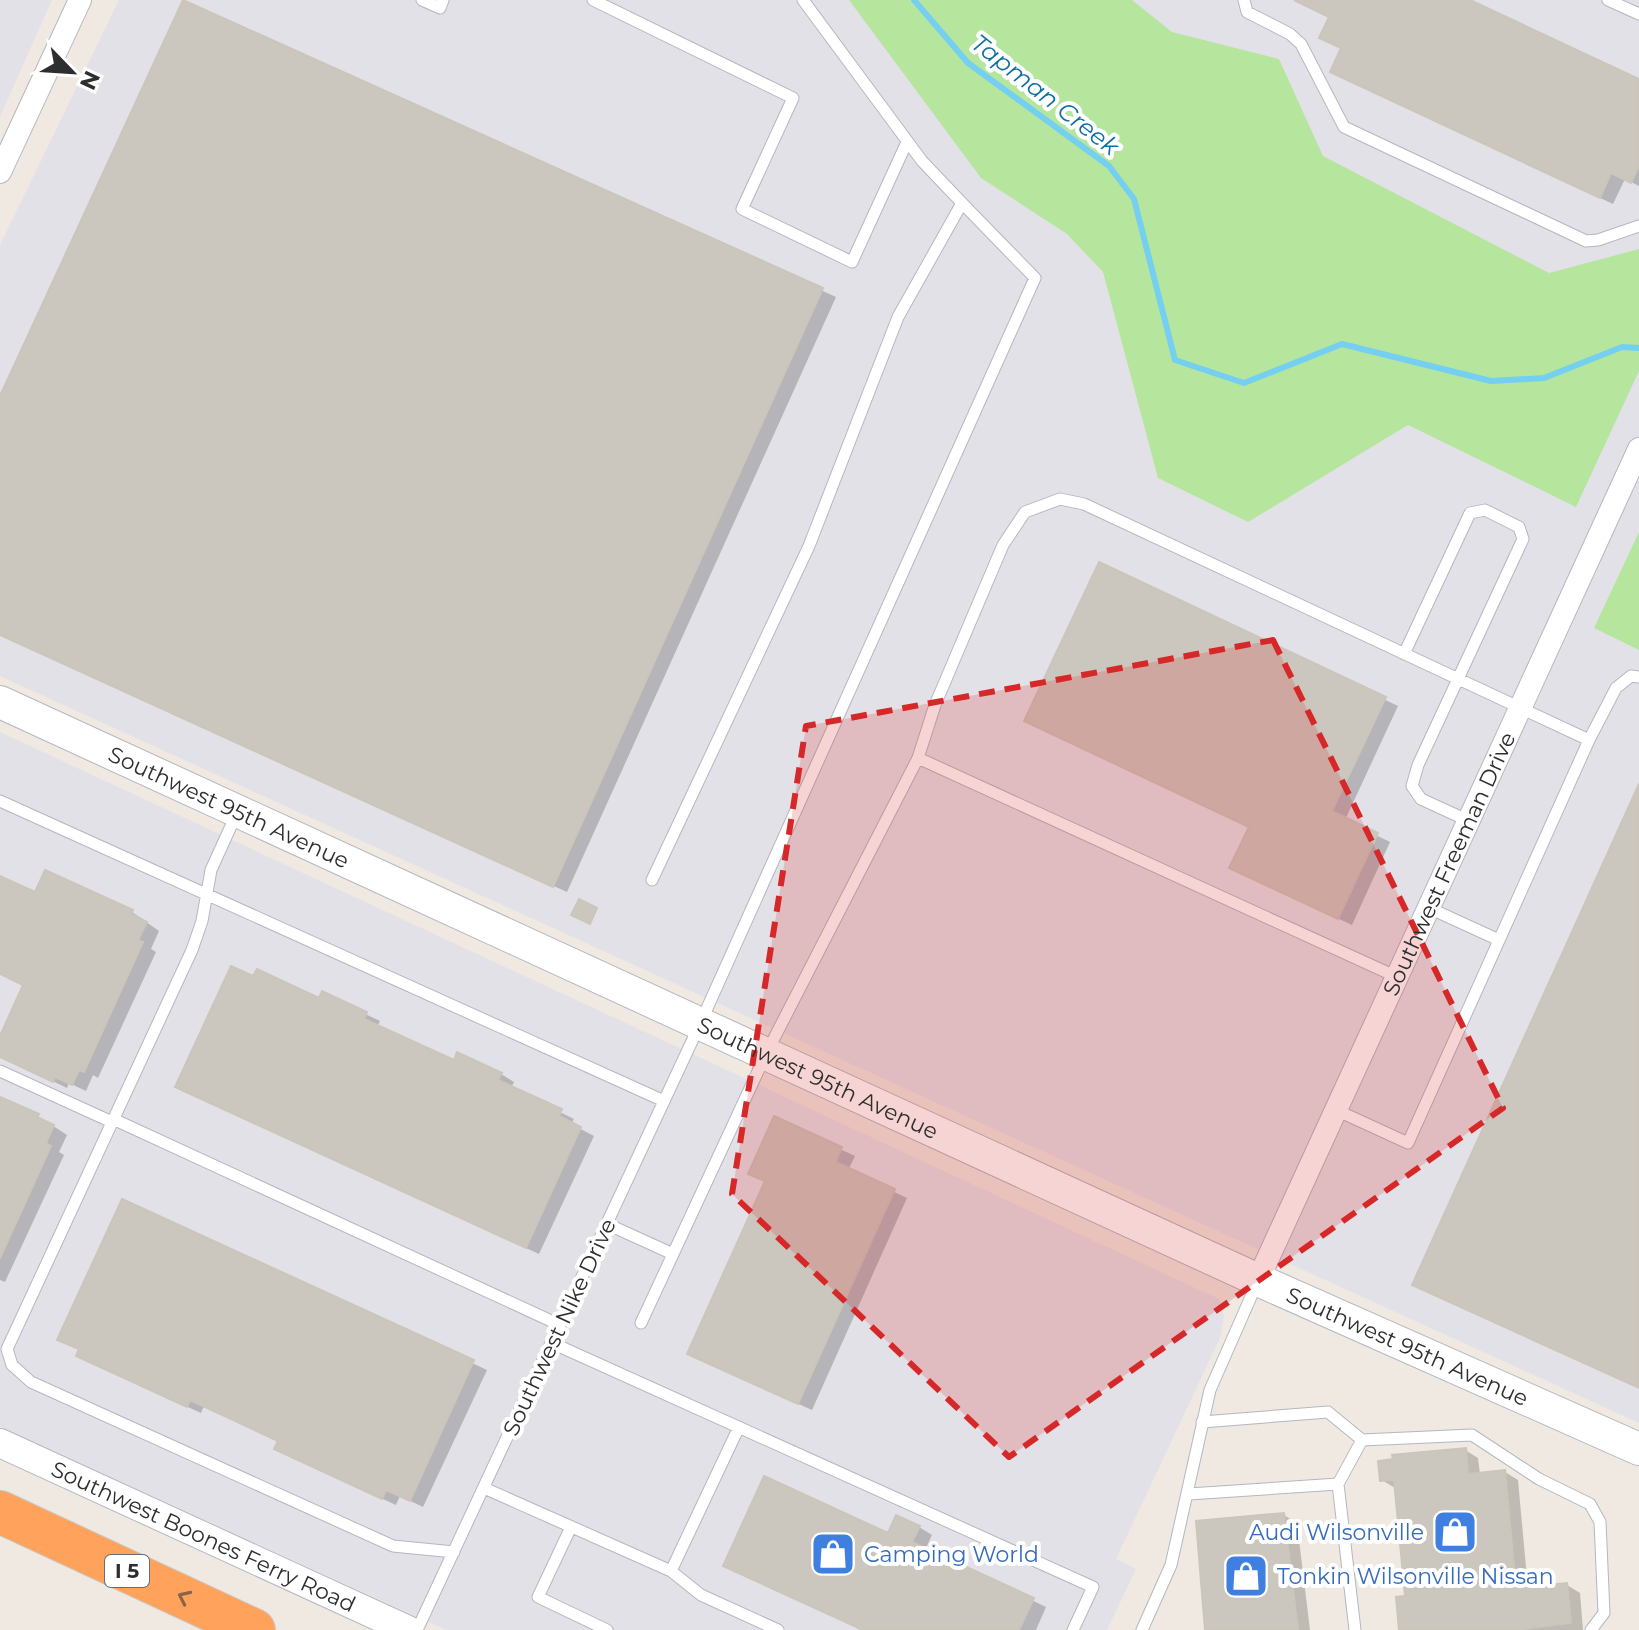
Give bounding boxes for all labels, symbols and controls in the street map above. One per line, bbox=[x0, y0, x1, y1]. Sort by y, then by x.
water label: Tapman Creek bbox=[966, 28, 1126, 162]
north arrow bbox=[32, 32, 112, 112]
text: N bbox=[74, 66, 106, 94]
street label: Southwest Freeman Drive bbox=[1377, 728, 1521, 1000]
street label: Southwest 95th Avenue bbox=[104, 741, 353, 875]
street label: Southwest 95th Avenue bbox=[693, 1011, 942, 1145]
street label: Southwest Nike Drive bbox=[497, 1214, 622, 1440]
street label: Southwest 95th Avenue bbox=[1282, 1281, 1533, 1412]
street label: Southwest Boones Ferry Road bbox=[47, 1455, 360, 1618]
shop icon: Audi Wilsonville bbox=[1431, 1508, 1479, 1556]
place label: Audi Wilsonville bbox=[1249, 1519, 1424, 1546]
shop icon: Camping World bbox=[809, 1530, 857, 1578]
place label: Camping World bbox=[864, 1541, 1039, 1568]
shop icon: Tonkin Wilsonville Nissan bbox=[1222, 1552, 1270, 1600]
road number: I 5 bbox=[105, 1555, 149, 1587]
place label: Tonkin Wilsonville Nissan bbox=[1277, 1563, 1554, 1590]
one-way arrow bbox=[177, 1591, 192, 1607]

